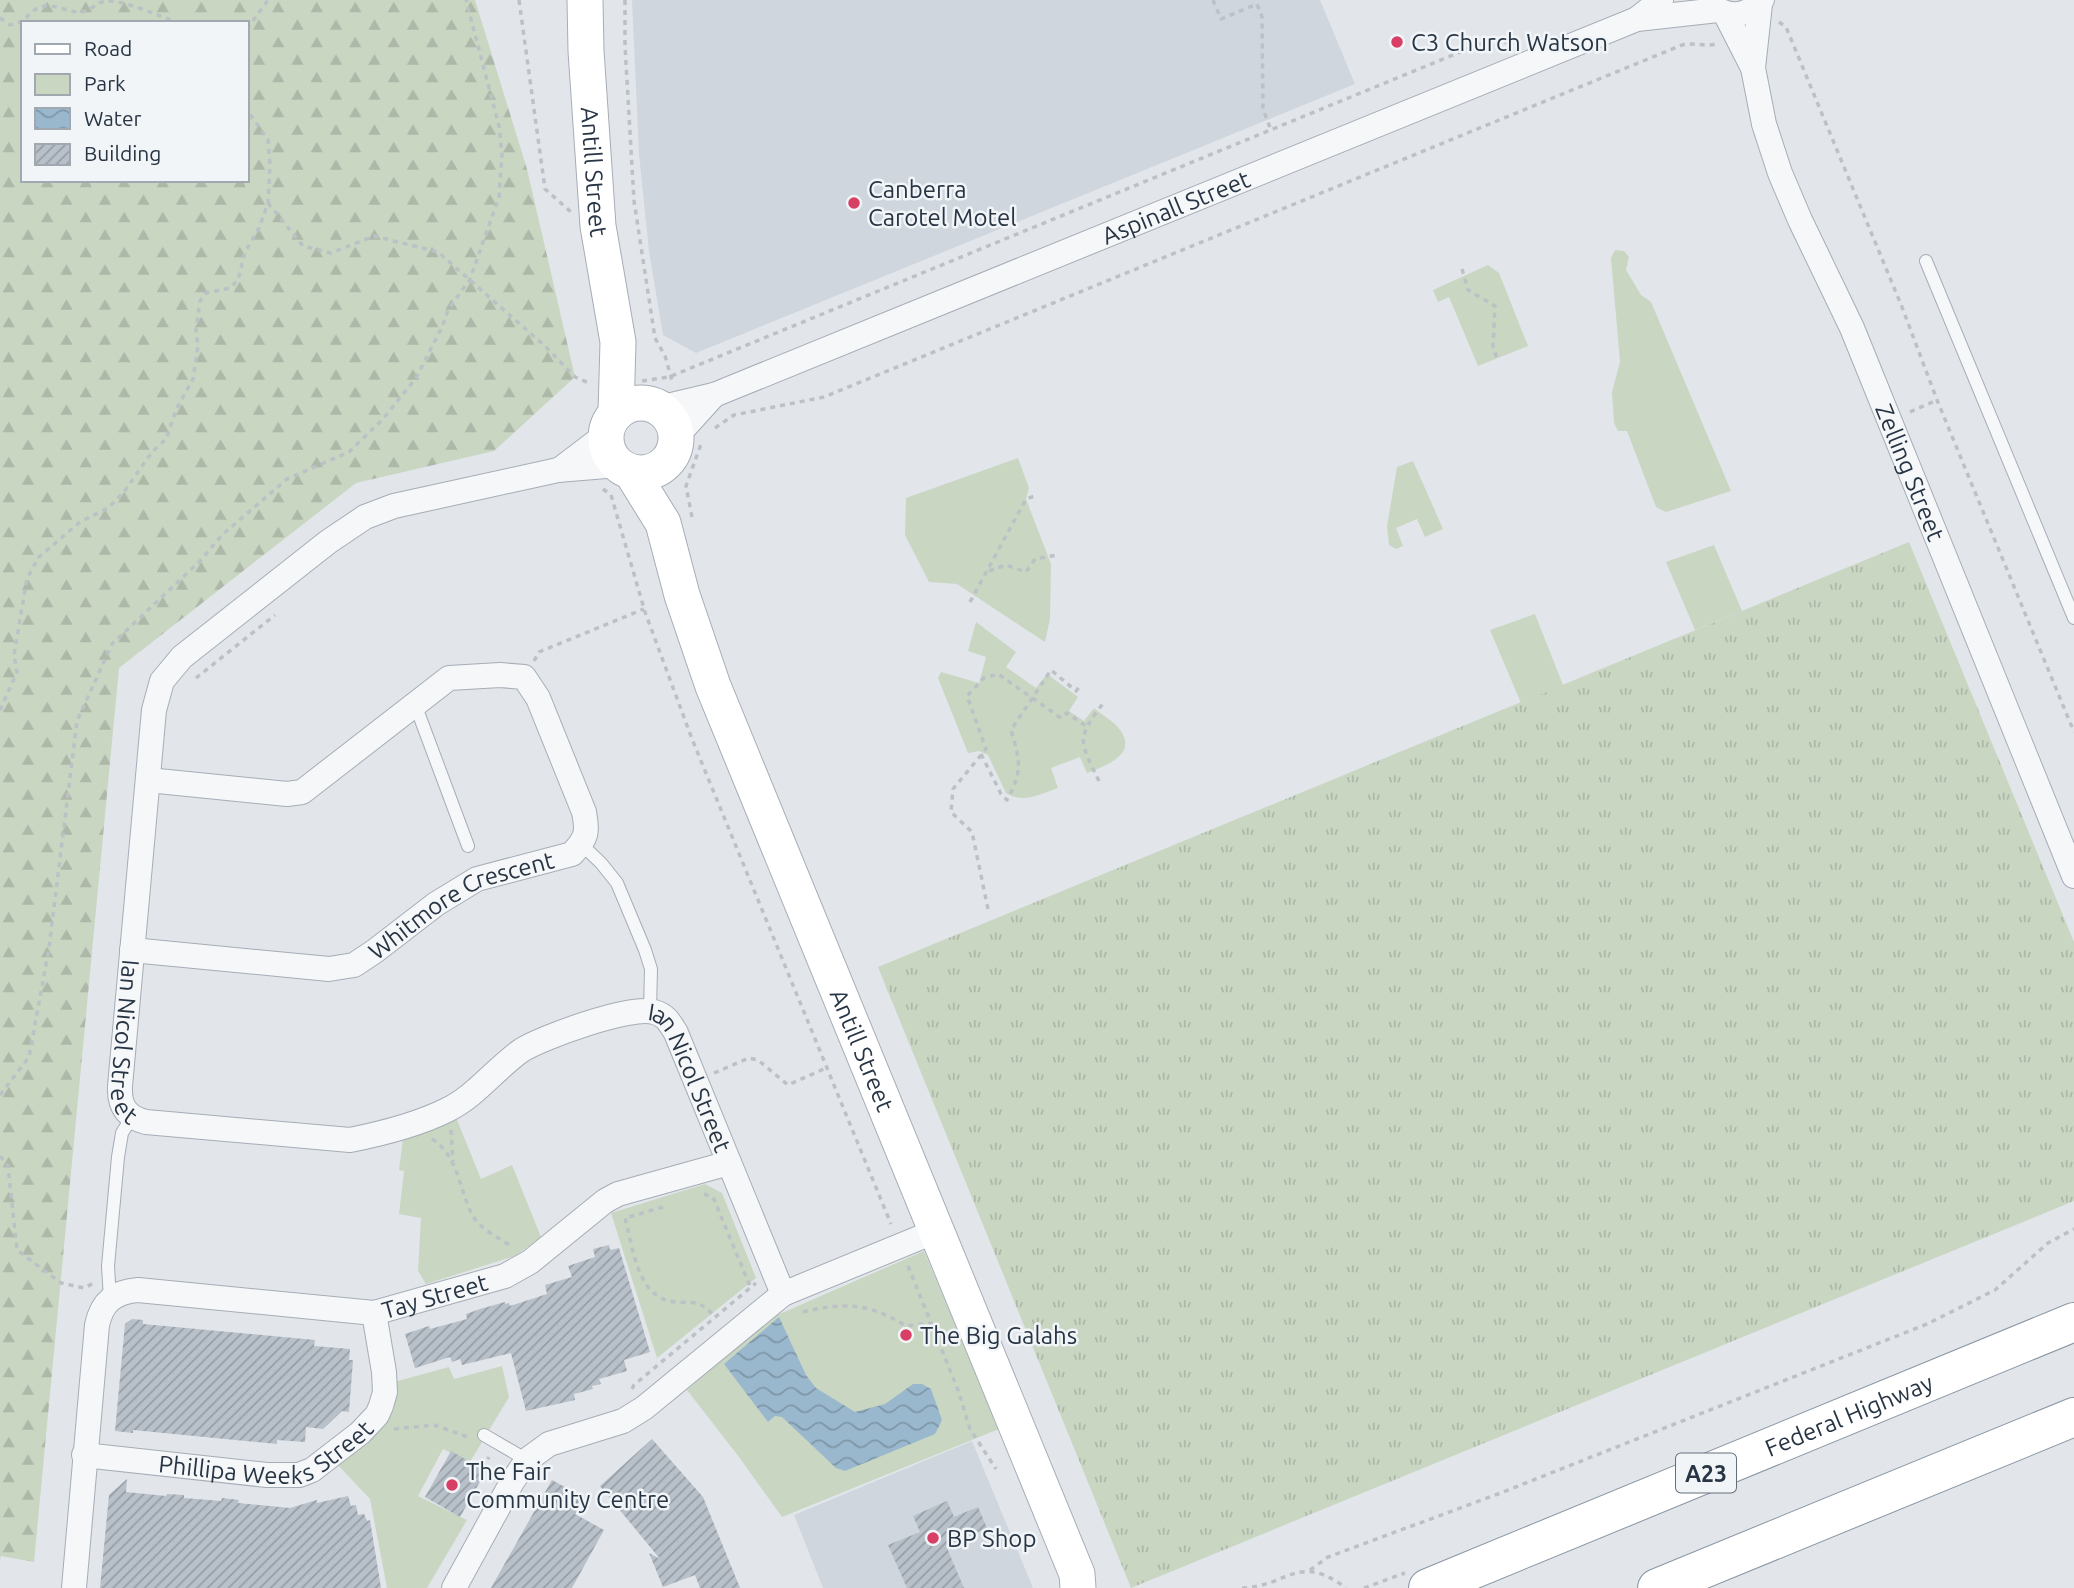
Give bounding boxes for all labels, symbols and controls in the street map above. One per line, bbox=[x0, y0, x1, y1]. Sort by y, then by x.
legend bbox=[21, 21, 248, 182]
place label: C3 Church Watson bbox=[1411, 29, 1608, 56]
marker: C3 Church Watson bbox=[1389, 34, 1405, 50]
text: Road bbox=[84, 36, 132, 60]
text: Park bbox=[84, 71, 126, 95]
text: Water bbox=[84, 106, 142, 130]
street label: Antill Street bbox=[576, 106, 613, 239]
text: Building bbox=[84, 141, 161, 165]
street label: Aspinall Street bbox=[1098, 165, 1254, 249]
place label: Canberra Carotel Motel bbox=[868, 176, 1016, 231]
marker: Canberra Carotel Motel bbox=[846, 195, 862, 211]
street label: Zelling Street bbox=[1871, 400, 1950, 545]
street label: Whitmore Crescent bbox=[363, 846, 557, 965]
street label: Ian Nicol Street bbox=[106, 958, 145, 1130]
street label: Antill Street bbox=[825, 985, 900, 1116]
street label: Ian Nicol Street bbox=[646, 998, 737, 1156]
street label: Tay Street bbox=[379, 1268, 491, 1324]
place label: The Big Galahs bbox=[920, 1322, 1077, 1349]
marker: The Big Galahs bbox=[898, 1327, 914, 1343]
street label: Federal Highway bbox=[1761, 1368, 1937, 1461]
street label: Phillipa Weeks Street bbox=[157, 1414, 379, 1489]
road number: A23 bbox=[1676, 1454, 1736, 1492]
place label: The Fair Community Centre bbox=[466, 1458, 669, 1513]
marker: The Fair Community Centre bbox=[444, 1477, 460, 1493]
place label: BP Shop bbox=[947, 1525, 1036, 1552]
marker: BP Shop bbox=[925, 1530, 941, 1546]

